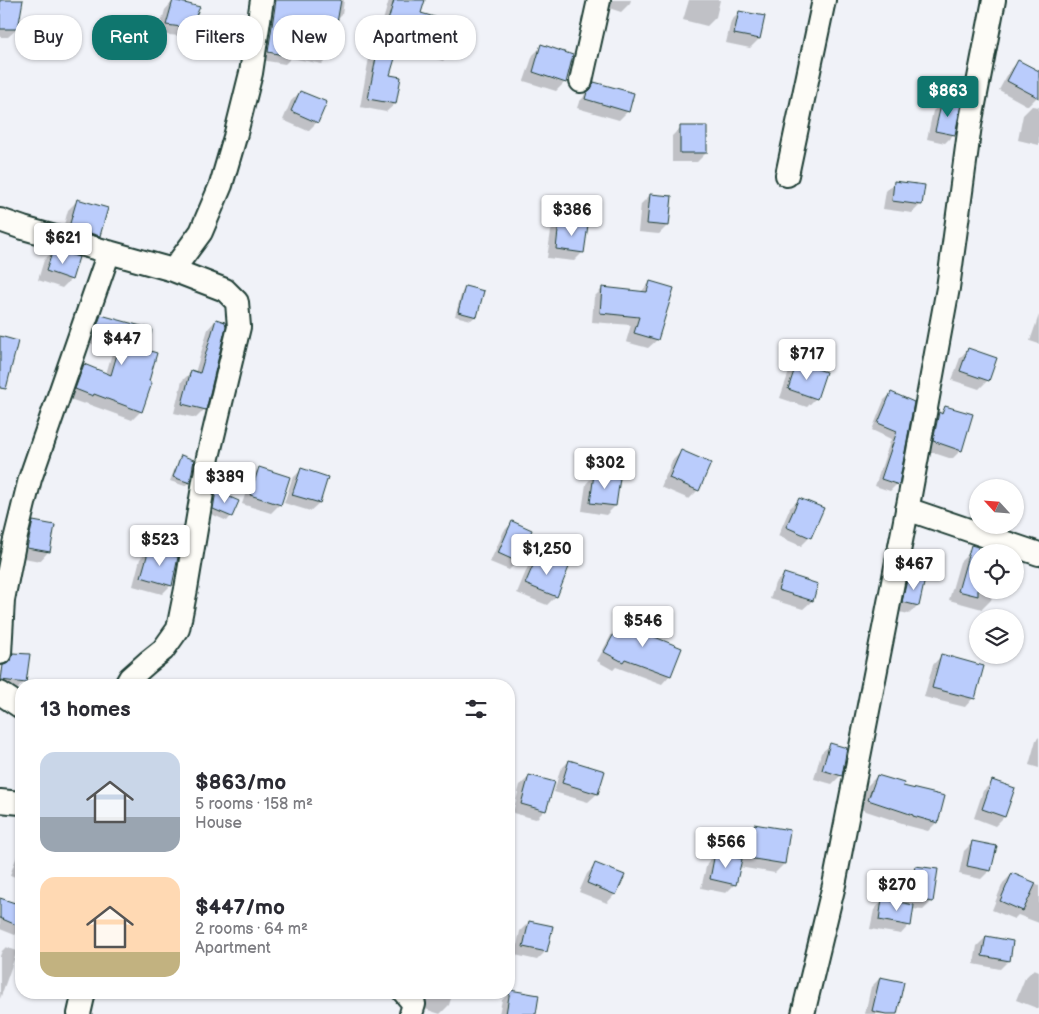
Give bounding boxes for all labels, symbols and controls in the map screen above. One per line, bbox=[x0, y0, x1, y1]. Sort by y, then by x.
chip: Buy bbox=[15, 15, 82, 60]
chip: Rent bbox=[92, 15, 167, 60]
chip: Filters bbox=[177, 15, 263, 60]
chip: New bbox=[273, 15, 345, 60]
chip: Apartment bbox=[355, 15, 476, 60]
pin: $863 bbox=[918, 76, 978, 118]
text: $863 bbox=[928, 82, 968, 101]
pin: $386 bbox=[542, 194, 602, 237]
text: $386 bbox=[552, 201, 592, 220]
pin: $621 bbox=[33, 222, 93, 265]
text: $621 bbox=[45, 229, 81, 248]
pin: $447 bbox=[92, 324, 152, 366]
text: $447 bbox=[103, 330, 141, 349]
pin: $717 bbox=[777, 338, 837, 381]
text: $717 bbox=[790, 345, 824, 364]
pin: $302 bbox=[575, 448, 635, 490]
text: $302 bbox=[585, 454, 625, 473]
pin: $389 bbox=[195, 462, 255, 504]
text: $389 bbox=[206, 468, 244, 487]
north arrow bbox=[969, 479, 1024, 534]
map controls bbox=[969, 479, 1024, 664]
pin: $523 bbox=[130, 524, 190, 567]
text: $523 bbox=[141, 531, 179, 550]
pin: $1,250 bbox=[506, 534, 588, 576]
text: $1,250 bbox=[522, 540, 572, 559]
button: locate bbox=[969, 544, 1024, 599]
pin: $467 bbox=[884, 548, 944, 591]
text: $467 bbox=[895, 555, 933, 574]
pin: $546 bbox=[613, 606, 673, 648]
button: layers bbox=[969, 609, 1024, 664]
text: $546 bbox=[624, 612, 662, 631]
icon: filters bbox=[462, 695, 490, 723]
text: 13 homes bbox=[40, 697, 131, 722]
text: $863/mo bbox=[195, 770, 286, 795]
icon: home bbox=[80, 772, 140, 832]
text: 5 rooms · 158 m² bbox=[195, 795, 313, 814]
text: House bbox=[195, 814, 242, 833]
pin: $566 bbox=[696, 826, 756, 869]
text: $566 bbox=[706, 833, 746, 852]
pin: $270 bbox=[867, 870, 927, 912]
text: $270 bbox=[878, 876, 916, 895]
text: $447/mo bbox=[195, 895, 285, 920]
icon: home bbox=[80, 897, 140, 957]
text: 2 rooms · 64 m² bbox=[195, 920, 308, 939]
text: Apartment bbox=[195, 939, 271, 958]

